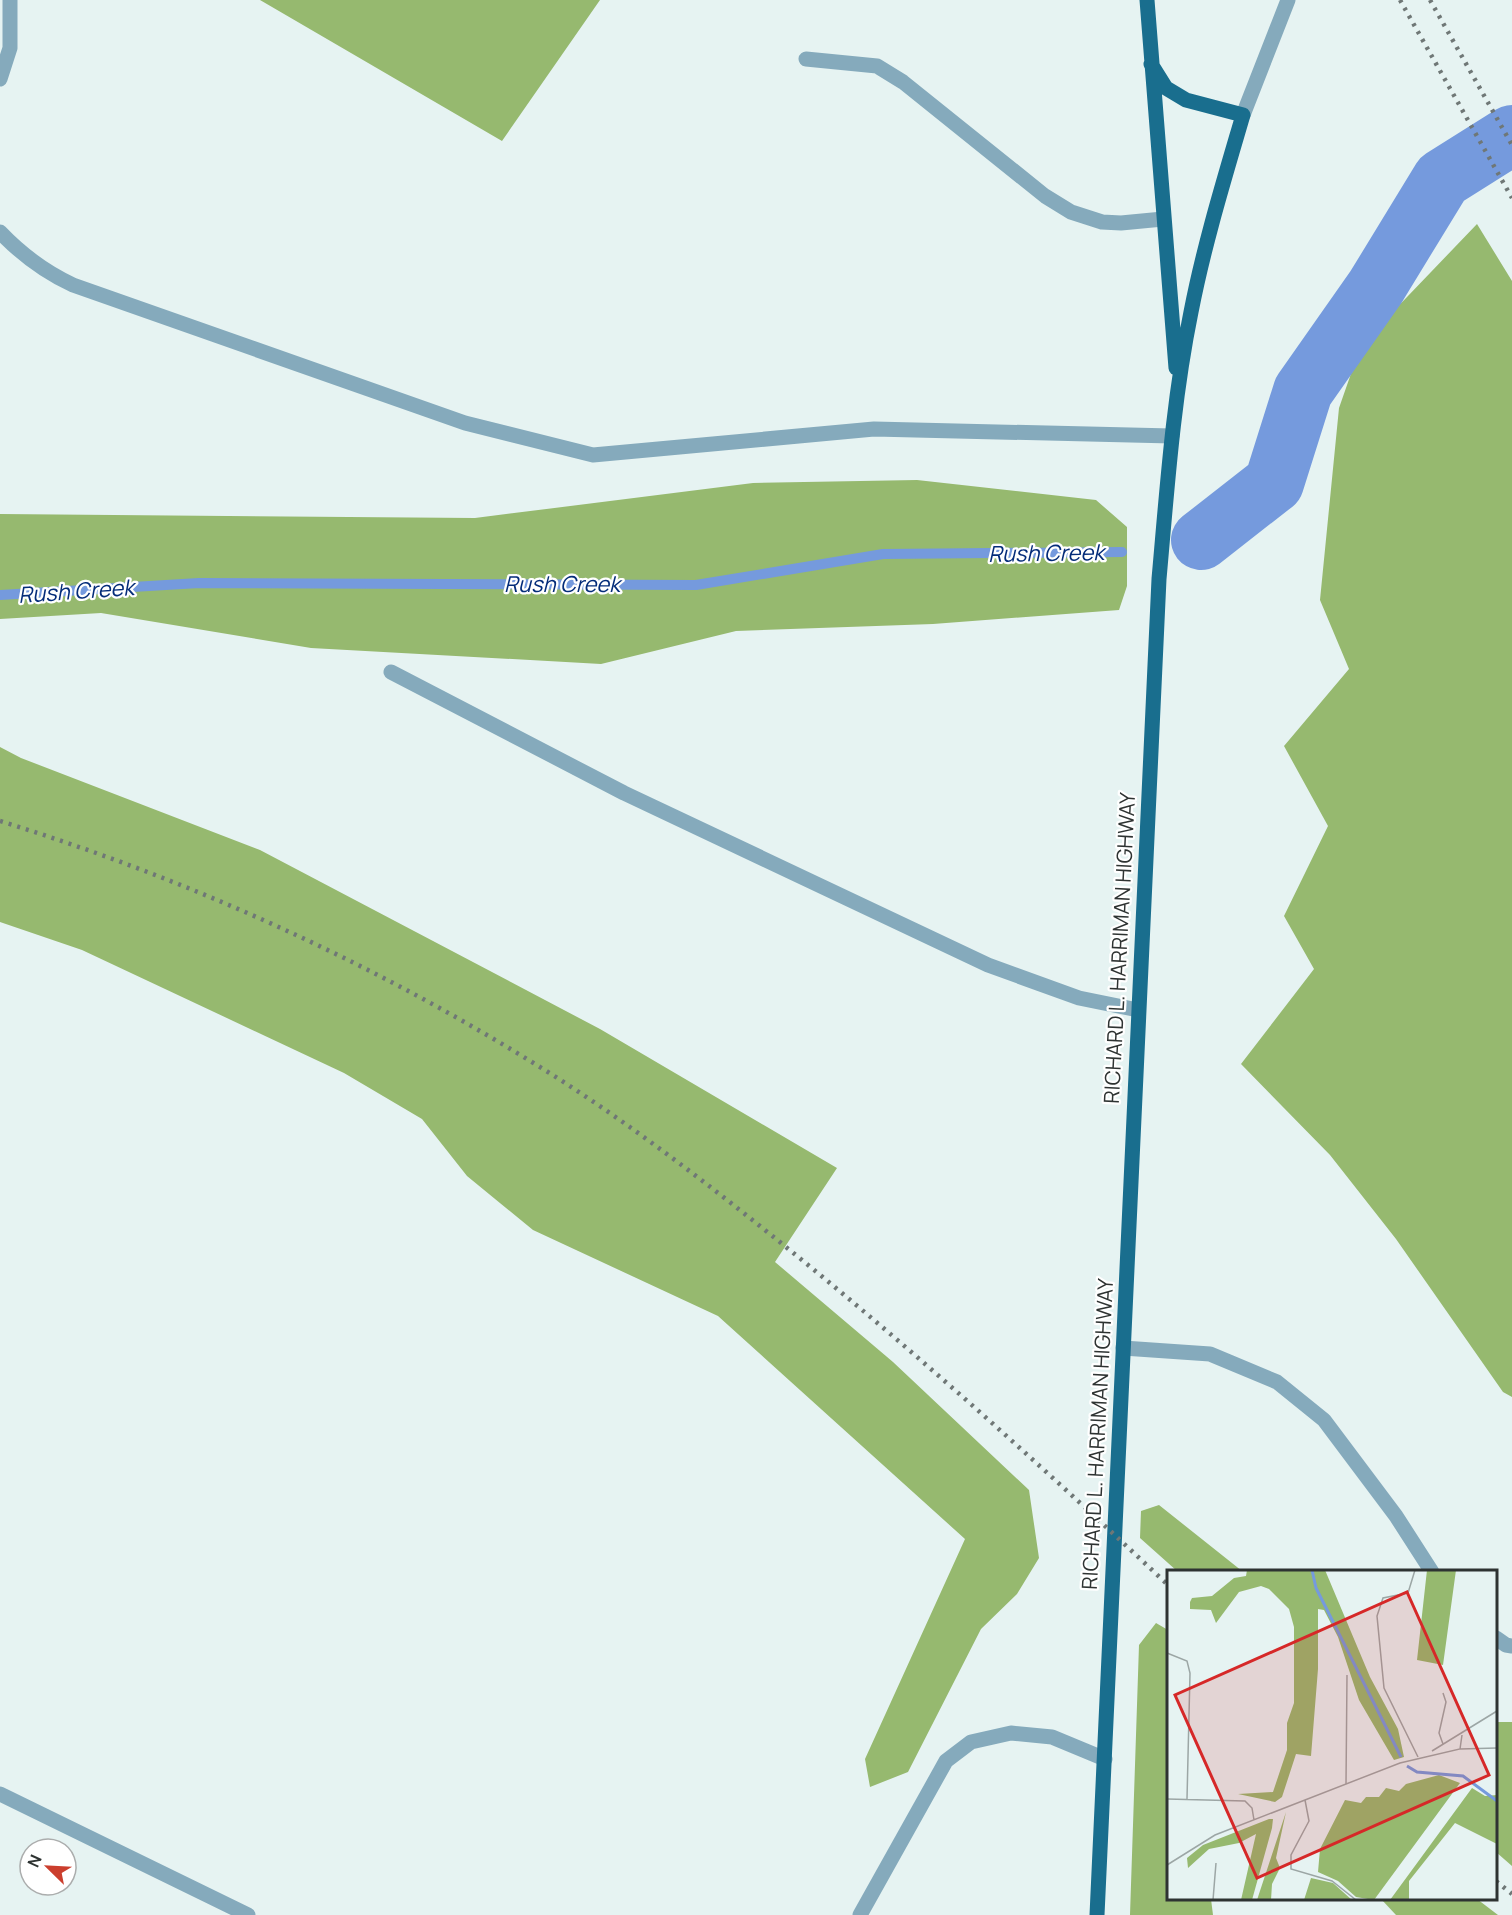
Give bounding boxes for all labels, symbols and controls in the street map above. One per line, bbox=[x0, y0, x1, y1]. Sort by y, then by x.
water label: Rush Creek bbox=[988, 537, 1107, 569]
water label: Rush Creek bbox=[504, 569, 623, 599]
water label: Rush Creek bbox=[17, 572, 138, 610]
street label: RICHARD L. HARRIMAN HIGHWAY bbox=[1097, 791, 1141, 1104]
street label: RICHARD L. HARRIMAN HIGHWAY bbox=[1075, 1277, 1119, 1590]
inset map bbox=[1167, 1570, 1497, 1900]
north arrow bbox=[18, 1837, 78, 1897]
text: N bbox=[22, 1851, 47, 1871]

